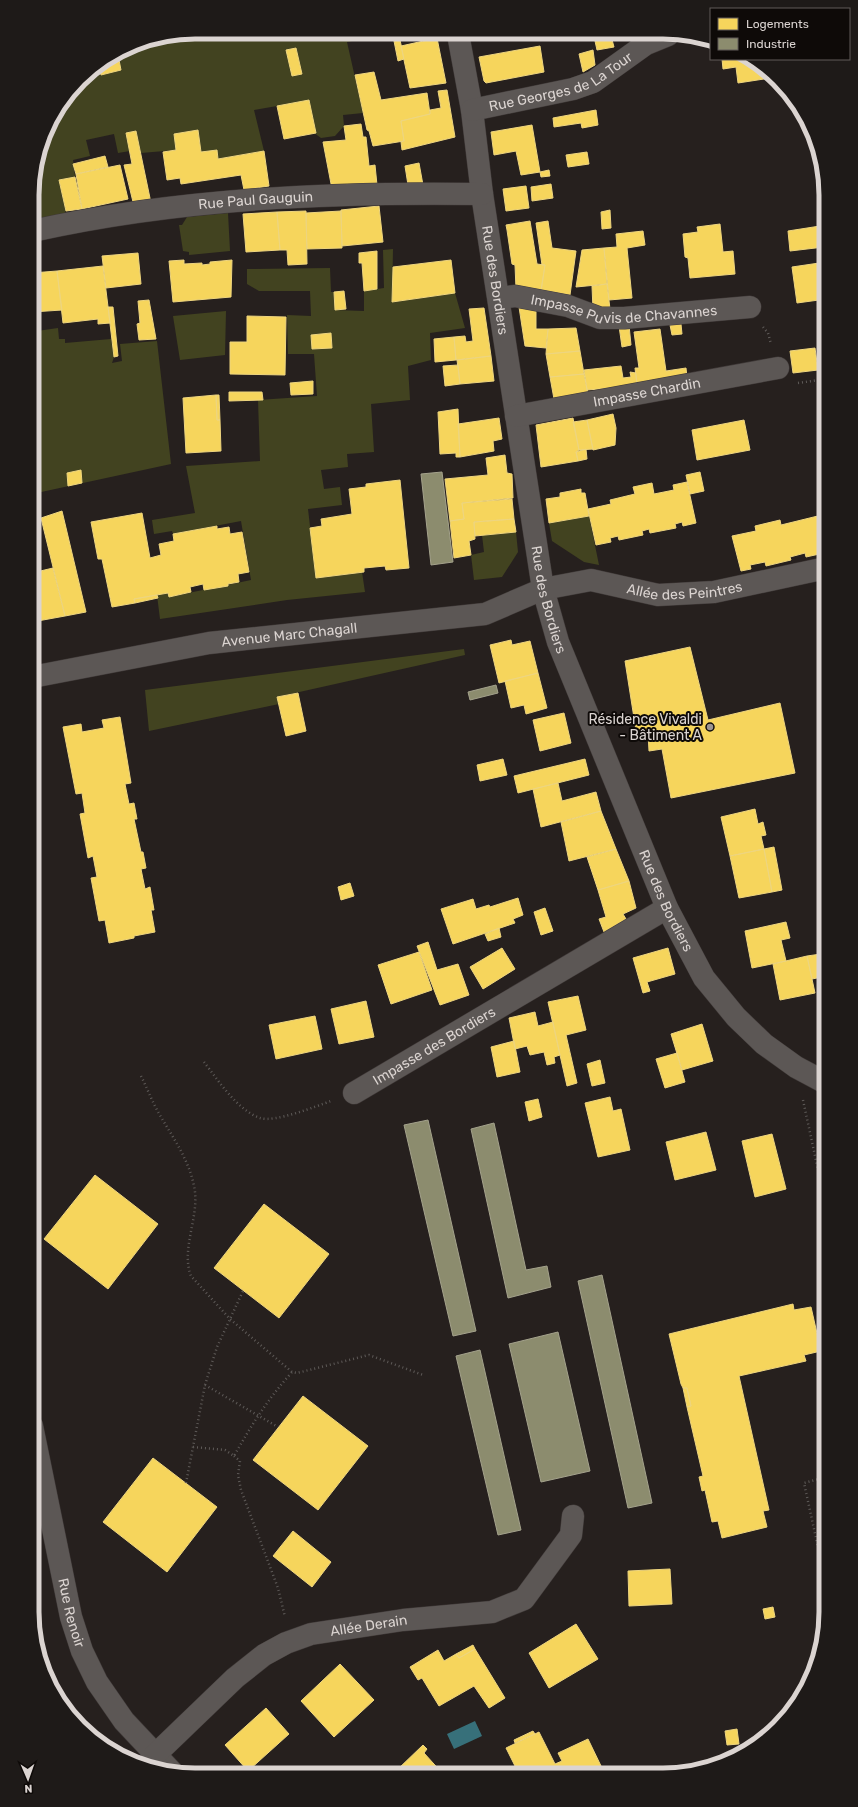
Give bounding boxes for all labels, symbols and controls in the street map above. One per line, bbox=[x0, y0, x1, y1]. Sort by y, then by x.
legend bbox=[710, 8, 850, 60]
text: Logements bbox=[746, 17, 809, 31]
text: Industrie bbox=[746, 37, 796, 51]
street label: Rue Georges de La Tour bbox=[487, 48, 636, 115]
street label: Rue Paul Gauguin bbox=[197, 188, 313, 213]
street label: Rue des Bordiers bbox=[478, 224, 512, 336]
street label: Impasse Puvis de Chavannes bbox=[529, 291, 718, 328]
street label: Impasse Chardin bbox=[592, 374, 702, 411]
street label: Rue des Bordiers bbox=[527, 545, 570, 656]
street label: Allée des Peintres bbox=[625, 578, 744, 604]
street label: Avenue Marc Chagall bbox=[221, 619, 358, 651]
place label: Résidence Vivaldi - Bâtiment A bbox=[588, 711, 703, 744]
marker: Résidence Vivaldi - Bâtiment A bbox=[705, 722, 715, 732]
street label: Rue des Bordiers bbox=[635, 847, 697, 955]
street label: Impasse des Bordiers bbox=[370, 1003, 499, 1089]
street label: Rue Renoir bbox=[54, 1577, 89, 1650]
street label: Allée Derain bbox=[329, 1611, 408, 1640]
north arrow bbox=[8, 1759, 48, 1799]
text: N bbox=[24, 1782, 33, 1795]

